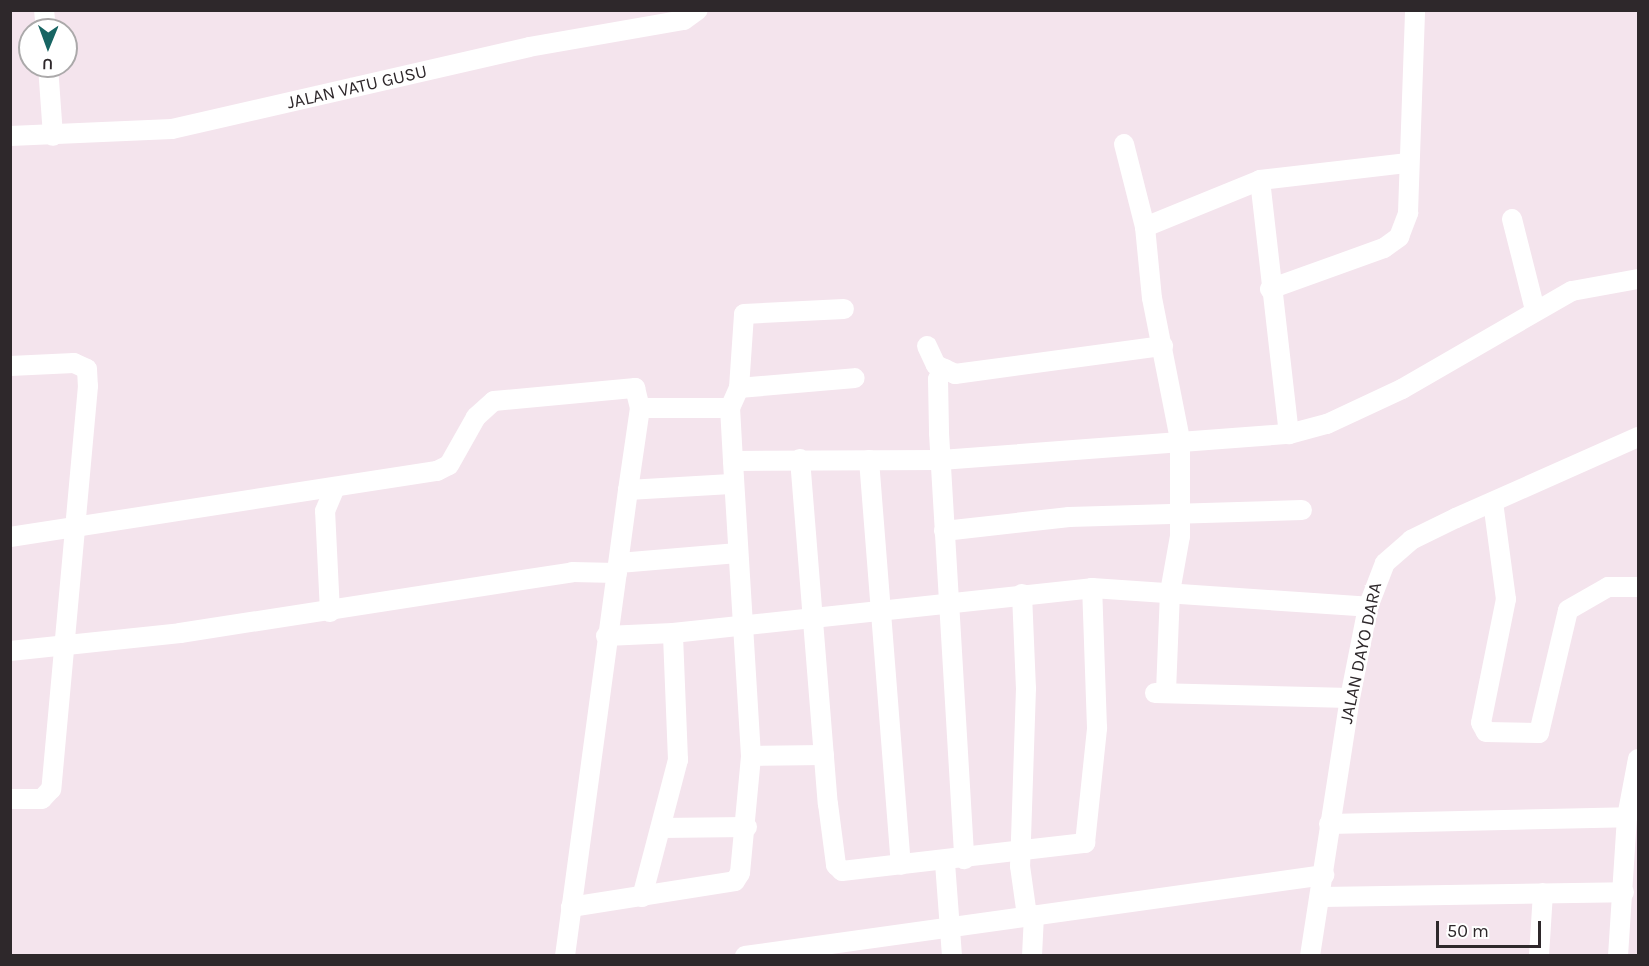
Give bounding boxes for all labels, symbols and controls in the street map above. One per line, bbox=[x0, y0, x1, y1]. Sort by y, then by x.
north arrow bbox=[18, 18, 78, 78]
text: U bbox=[42, 55, 53, 74]
street label: JALAN VATU GUSU bbox=[285, 60, 429, 114]
street label: JALAN DAYO DARA bbox=[1335, 580, 1387, 726]
scale bar bbox=[1439, 909, 1544, 947]
text: 50 m bbox=[1447, 920, 1489, 942]

